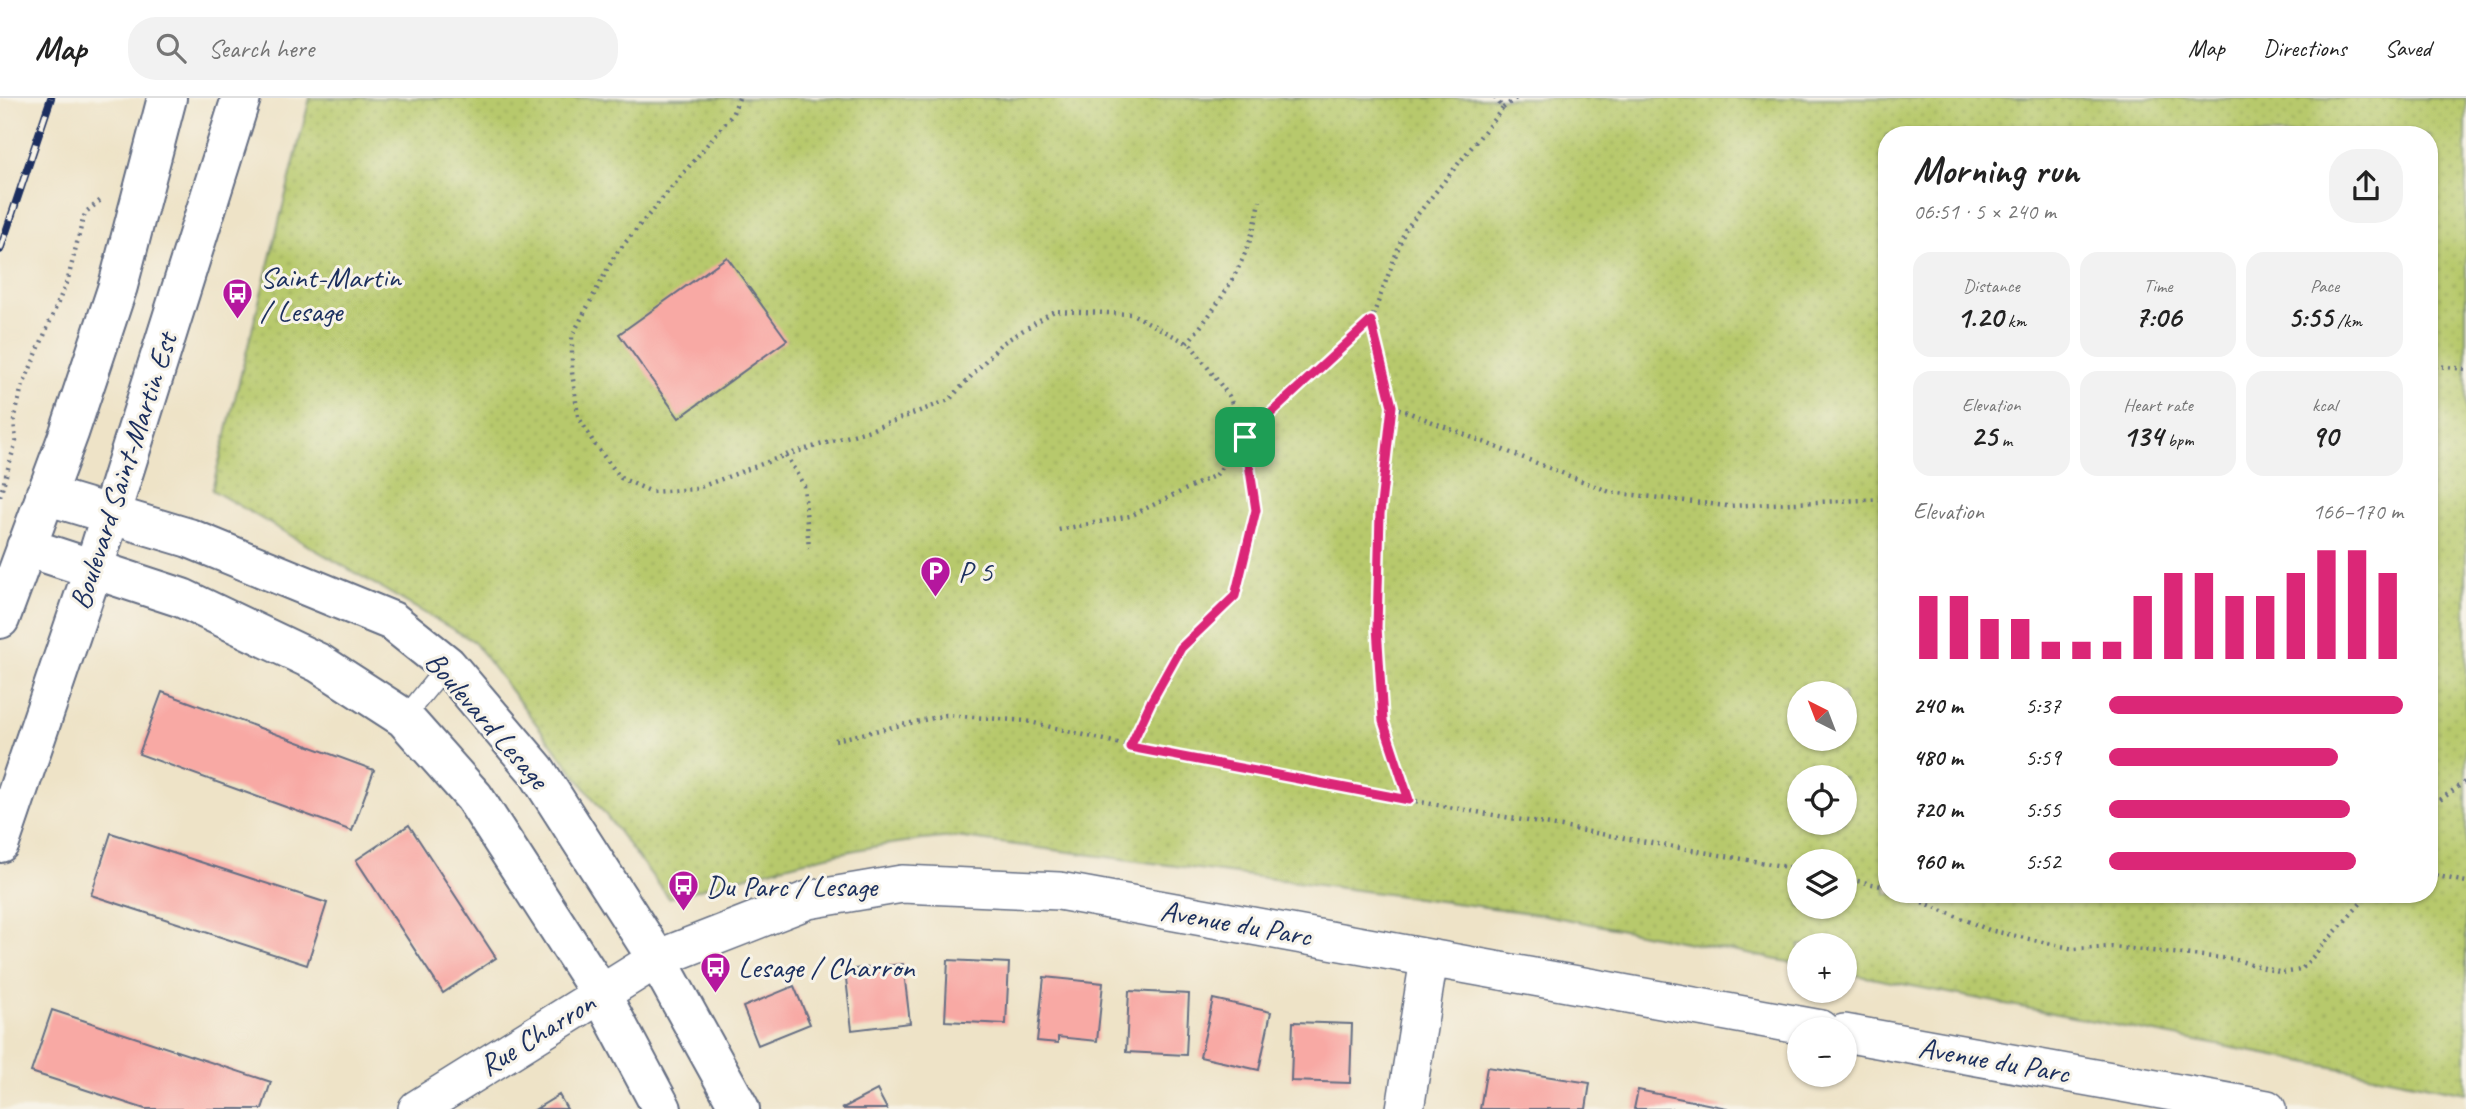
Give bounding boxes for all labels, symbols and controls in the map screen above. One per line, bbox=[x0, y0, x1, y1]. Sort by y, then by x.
search box bbox=[128, 17, 618, 80]
text: Map bbox=[35, 27, 86, 69]
icon: search bbox=[152, 29, 190, 67]
text: Search here bbox=[208, 32, 314, 65]
text: Map bbox=[2188, 33, 2225, 63]
text: Directions bbox=[2263, 33, 2346, 63]
text: Saved bbox=[2384, 33, 2431, 63]
text: Morning run bbox=[1913, 147, 2079, 194]
button: share bbox=[2329, 149, 2403, 223]
text: 06:51 · 5 × 240 m bbox=[1913, 197, 2056, 226]
place label: Saint-Martin / Lesage bbox=[260, 258, 402, 330]
text: Distance bbox=[1963, 274, 2020, 298]
text: Time bbox=[2143, 274, 2173, 298]
text: Pace bbox=[2310, 274, 2339, 298]
bus stop icon: Saint-Martin / Lesage bbox=[220, 277, 254, 321]
text: 1.20 bbox=[1957, 298, 2003, 336]
text: 7:06 bbox=[2135, 298, 2181, 336]
text: 5:55 bbox=[2287, 298, 2332, 336]
text: km bbox=[2003, 309, 2026, 333]
text: /km bbox=[2332, 309, 2362, 333]
street label: Boulevard Saint-Martin Est bbox=[60, 325, 187, 614]
text: Elevation bbox=[1962, 393, 2021, 417]
text: Heart rate bbox=[2123, 393, 2193, 417]
text: kcal bbox=[2312, 393, 2337, 417]
pin bbox=[1215, 407, 1275, 467]
text: 25 bbox=[1970, 417, 1997, 455]
text: 134 bbox=[2122, 417, 2163, 455]
text: 90 bbox=[2311, 417, 2338, 455]
icon: arrive bbox=[1226, 418, 1264, 456]
text: m bbox=[1997, 428, 2012, 452]
text: bpm bbox=[2163, 428, 2194, 452]
text: Elevation bbox=[1913, 497, 1984, 526]
text: 166–170 m bbox=[2312, 497, 2403, 526]
place label: P 5 bbox=[958, 552, 994, 590]
parking icon: P 5 bbox=[918, 554, 952, 598]
street label: Boulevard Lesage bbox=[417, 643, 559, 798]
north arrow bbox=[1787, 681, 1857, 751]
map controls bbox=[1787, 681, 1857, 1087]
text: 240 m bbox=[1913, 691, 1963, 720]
text: 5:37 bbox=[2025, 691, 2061, 720]
text: 480 m bbox=[1913, 743, 1963, 772]
text: 5:59 bbox=[2025, 743, 2061, 772]
button: locate bbox=[1787, 765, 1857, 835]
text: 720 m bbox=[1913, 795, 1963, 824]
text: 5:55 bbox=[2025, 795, 2061, 824]
text: 960 m bbox=[1913, 847, 1963, 876]
text: 5:52 bbox=[2025, 847, 2061, 876]
button: layers bbox=[1787, 849, 1857, 919]
place label: Du Parc / Lesage bbox=[706, 867, 879, 905]
bus stop icon: Du Parc / Lesage bbox=[666, 869, 700, 913]
street label: Avenue du Parc bbox=[1158, 891, 1316, 955]
button: + bbox=[1787, 933, 1857, 1003]
place label: Lesage / Charron bbox=[738, 948, 916, 986]
bus stop icon: Lesage / Charron bbox=[698, 950, 732, 994]
street label: Rue Charron bbox=[472, 983, 603, 1084]
button: − bbox=[1787, 1017, 1857, 1087]
street label: Avenue du Parc bbox=[1916, 1028, 2074, 1092]

